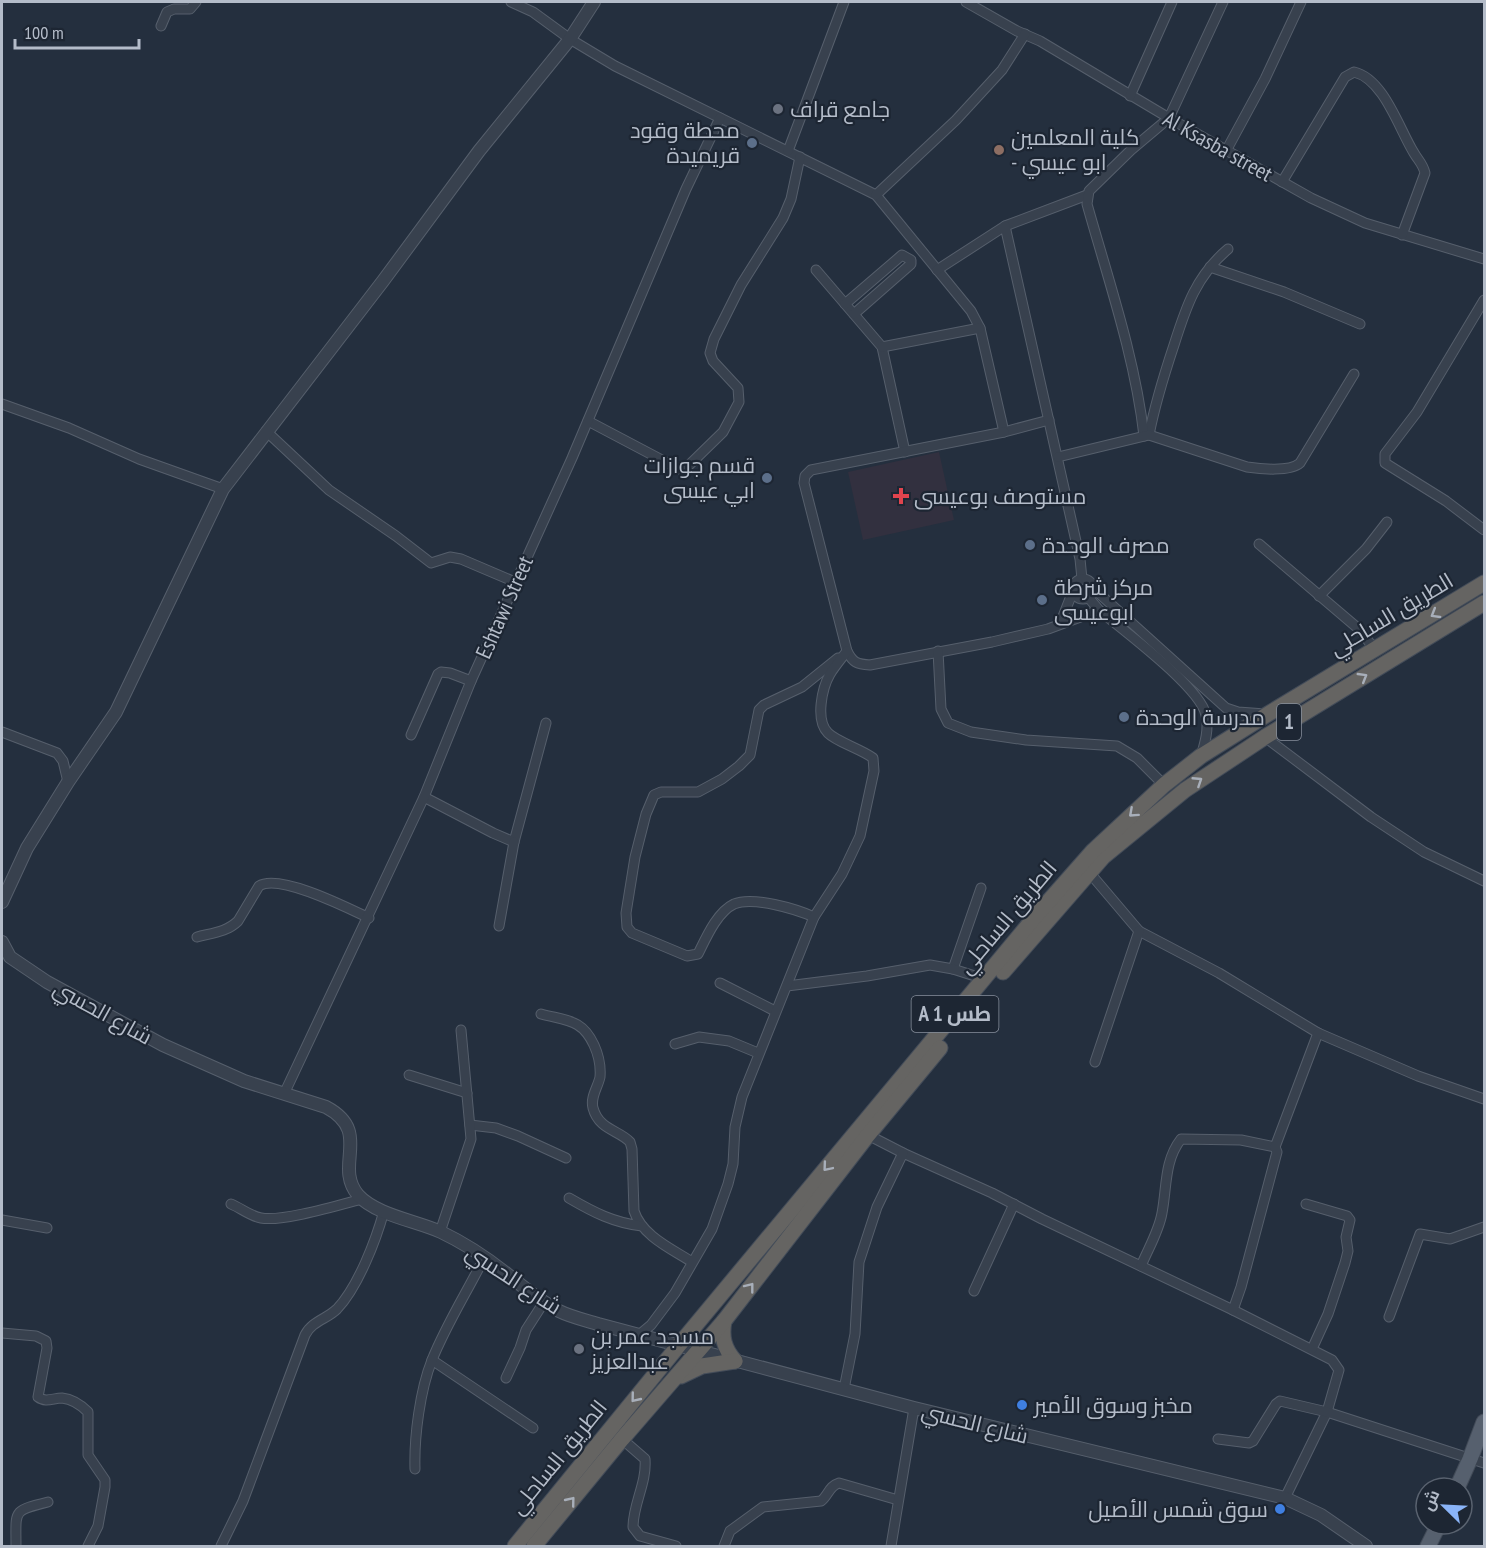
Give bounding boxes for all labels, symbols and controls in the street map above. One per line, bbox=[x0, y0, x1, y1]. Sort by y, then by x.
scale bar bbox=[15, 12, 140, 50]
text: 100 m bbox=[24, 21, 64, 44]
place label: جامع قراف bbox=[790, 95, 890, 124]
marker: جامع قراف bbox=[771, 102, 785, 116]
street label: Al Ksasba street bbox=[1158, 104, 1278, 188]
place label: محطة وقود قريميدة bbox=[630, 116, 740, 169]
place label: كلية المعلمين - ابو عيسي bbox=[1011, 123, 1140, 179]
marker: محطة وقود قريميدة bbox=[745, 136, 759, 150]
marker: كلية المعلمين - ابو عيسي bbox=[992, 143, 1006, 157]
place label: قسم جوازات ابي عيسى bbox=[644, 451, 755, 507]
marker: قسم جوازات ابي عيسى bbox=[760, 471, 774, 485]
place label: مستوصف بوعيسى bbox=[914, 482, 1086, 510]
marker: مستوصف بوعيسى bbox=[892, 487, 910, 505]
place label: مصرف الوحدة bbox=[1042, 531, 1170, 559]
marker: مصرف الوحدة bbox=[1023, 538, 1037, 552]
street label: Eshtawi Street bbox=[469, 551, 539, 663]
street label: الطريق الساحلي bbox=[1324, 566, 1460, 665]
place label: مركز شرطة ابوعيسى bbox=[1054, 573, 1153, 626]
marker: مركز شرطة ابوعيسى bbox=[1035, 593, 1049, 607]
one-way arrow bbox=[1431, 606, 1441, 618]
one-way arrow bbox=[1357, 673, 1367, 685]
place label: مدرسة الوحدة bbox=[1136, 703, 1265, 731]
road number: 1 bbox=[1277, 704, 1301, 740]
marker: مدرسة الوحدة bbox=[1117, 710, 1131, 724]
one-way arrow bbox=[1191, 777, 1202, 788]
one-way arrow bbox=[1129, 806, 1140, 817]
street label: الطريق الساحلي bbox=[951, 854, 1065, 981]
street label: شارع الحسي bbox=[47, 973, 157, 1053]
road number: A 1 طس bbox=[912, 996, 998, 1032]
one-way arrow bbox=[823, 1160, 834, 1171]
street label: شارع الحسي bbox=[459, 1238, 567, 1323]
one-way arrow bbox=[743, 1283, 754, 1294]
place label: مسجد عمر بن عبدالعزيز bbox=[589, 1322, 714, 1375]
marker: مسجد عمر بن عبدالعزيز bbox=[572, 1342, 586, 1356]
one-way arrow bbox=[632, 1391, 643, 1402]
place label: مخبز وسوق الأمير bbox=[1032, 1391, 1193, 1419]
street label: الطريق الساحلي bbox=[503, 1394, 615, 1522]
street label: شارع الحسي bbox=[918, 1396, 1031, 1453]
marker: مخبز وسوق الأمير bbox=[1015, 1398, 1029, 1412]
north arrow bbox=[1414, 1476, 1474, 1536]
text: ش bbox=[1417, 1486, 1444, 1513]
place label: سوق شمس الأصيل bbox=[1088, 1495, 1268, 1523]
one-way arrow bbox=[564, 1497, 575, 1508]
marker: سوق شمس الأصيل bbox=[1273, 1502, 1287, 1516]

